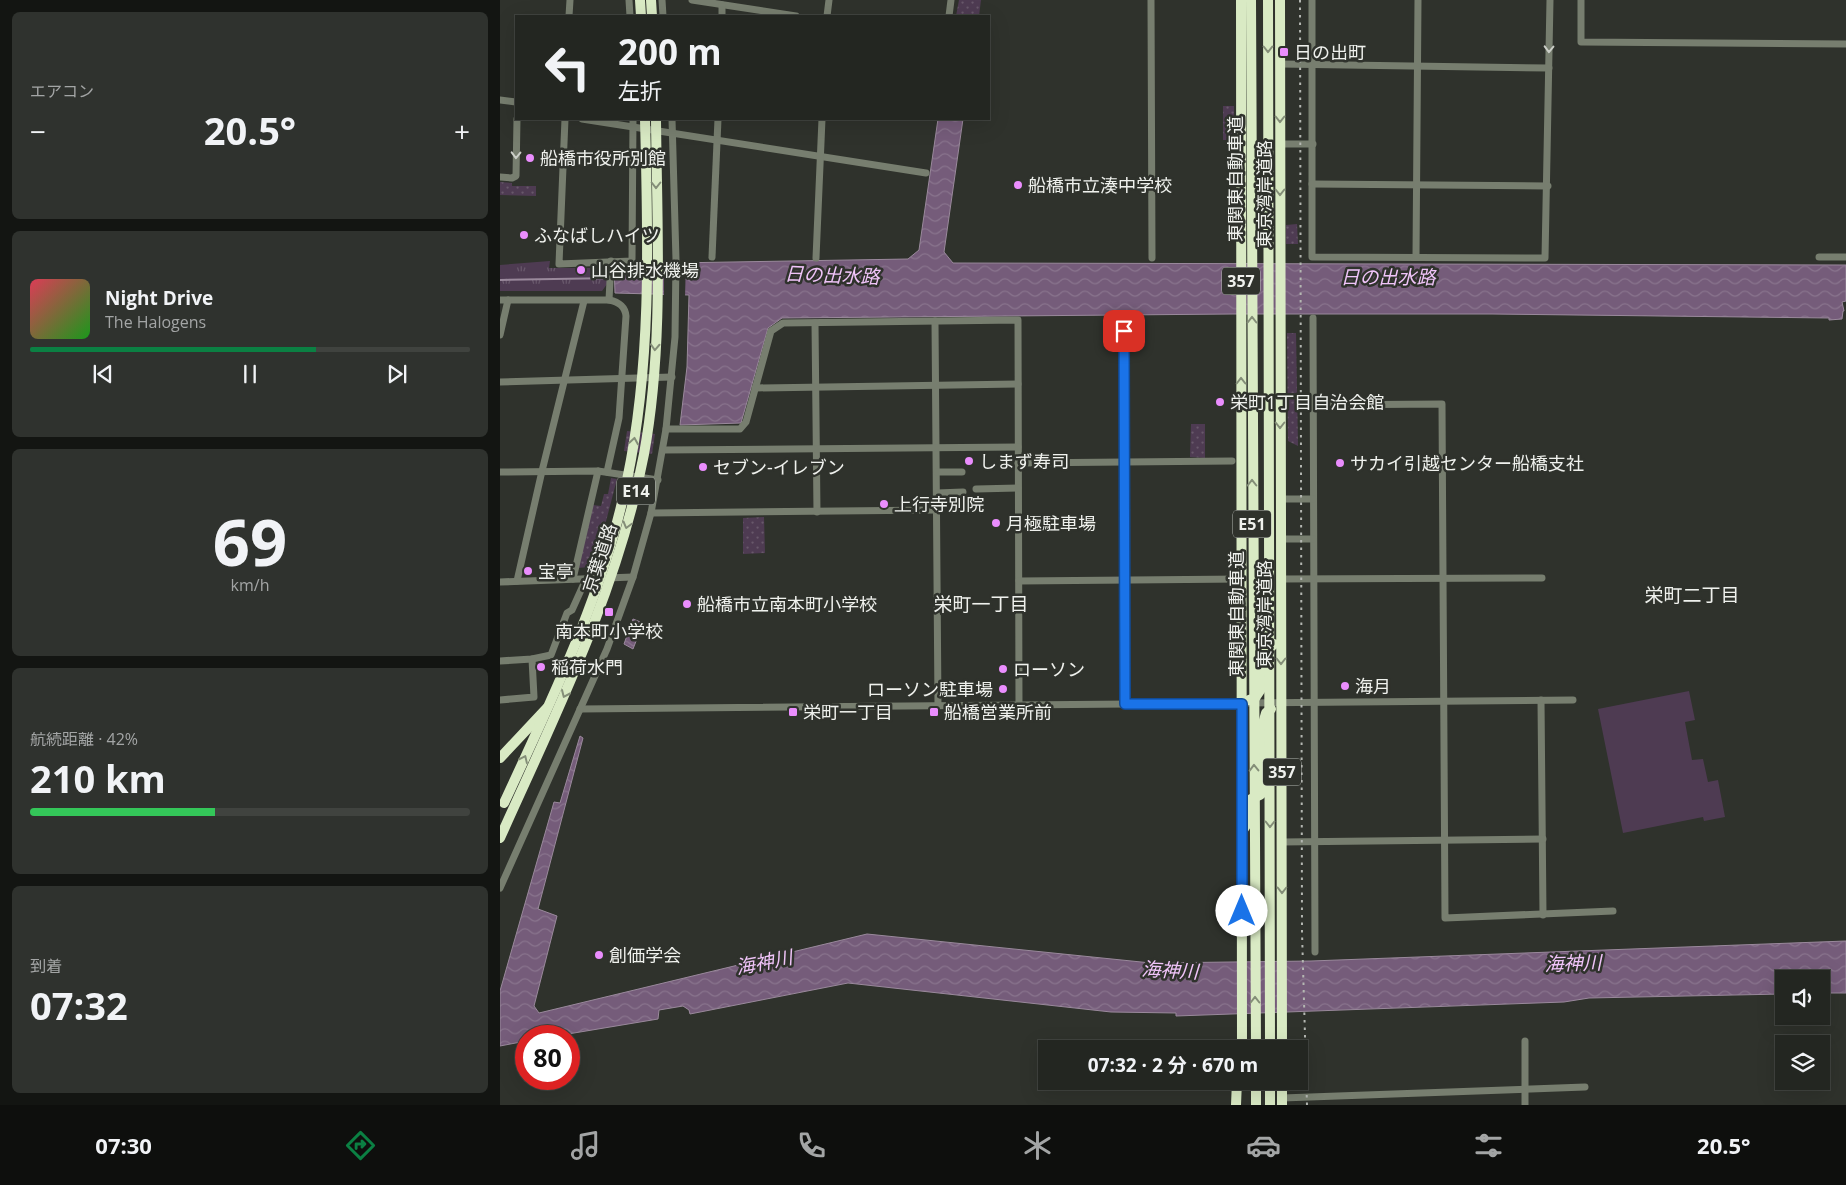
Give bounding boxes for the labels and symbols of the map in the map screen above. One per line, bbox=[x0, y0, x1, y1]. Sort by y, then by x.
place label: 日の出町 bbox=[1294, 40, 1366, 64]
one-way arrow bbox=[1263, 45, 1273, 53]
one-way arrow bbox=[1544, 45, 1555, 53]
marker: 日の出町 bbox=[1278, 46, 1290, 58]
one-way arrow bbox=[1275, 115, 1285, 123]
street label: 東関東自動車道 bbox=[1223, 116, 1247, 242]
street label: 東京湾岸道路 bbox=[1252, 140, 1276, 248]
place label: 船橋市役所別館 bbox=[540, 146, 666, 170]
one-way arrow bbox=[511, 152, 521, 160]
marker: 船橋市役所別館 bbox=[524, 152, 536, 164]
place label: 船橋市立湊中学校 bbox=[1028, 173, 1172, 197]
marker: 船橋市立湊中学校 bbox=[1012, 179, 1024, 191]
one-way arrow bbox=[651, 182, 661, 189]
one-way arrow bbox=[1275, 189, 1285, 197]
place label: ふなばしハイツ bbox=[534, 223, 660, 247]
marker: ふなばしハイツ bbox=[518, 229, 530, 241]
place label: 山谷排水機場 bbox=[591, 258, 699, 282]
water label: 日の出水路 bbox=[784, 260, 882, 290]
marker: 山谷排水機場 bbox=[575, 264, 587, 276]
water label: 日の出水路 bbox=[1340, 264, 1437, 290]
road number: 357 bbox=[1222, 268, 1260, 294]
pin bbox=[1103, 310, 1145, 352]
one-way arrow bbox=[1247, 316, 1257, 324]
one-way arrow bbox=[649, 344, 660, 352]
one-way arrow bbox=[1236, 376, 1246, 384]
place label: 栄町1丁目自治会館 bbox=[1230, 390, 1384, 414]
marker: 栄町1丁目自治会館 bbox=[1214, 396, 1226, 408]
one-way arrow bbox=[1275, 422, 1285, 429]
one-way arrow bbox=[629, 437, 639, 446]
place label: しまず寿司 bbox=[979, 449, 1069, 473]
place label: サカイ引越センター船橋支社 bbox=[1350, 451, 1584, 475]
place label: セブン-イレブン bbox=[713, 455, 845, 479]
marker: しまず寿司 bbox=[963, 455, 975, 467]
marker: サカイ引越センター船橋支社 bbox=[1334, 457, 1346, 469]
marker: セブン-イレブン bbox=[697, 461, 709, 473]
road number: E14 bbox=[617, 478, 655, 504]
one-way arrow bbox=[1247, 478, 1257, 486]
place label: 上行寺別院 bbox=[894, 492, 984, 516]
marker: 上行寺別院 bbox=[878, 498, 890, 510]
road number: E51 bbox=[1233, 510, 1271, 538]
place label: 月極駐車場 bbox=[1006, 511, 1096, 535]
marker: 月極駐車場 bbox=[990, 517, 1002, 529]
street label: 京葉道路 bbox=[576, 520, 622, 596]
one-way arrow bbox=[622, 520, 633, 529]
street label: 東関東自動車道 bbox=[1224, 551, 1248, 677]
place label: 宝亭 bbox=[538, 559, 574, 583]
street label: 東京湾岸道路 bbox=[1252, 560, 1276, 668]
marker: 宝亭 bbox=[522, 565, 534, 577]
district label: 栄町二丁目 bbox=[1644, 582, 1740, 608]
district label: 栄町一丁目 bbox=[933, 591, 1029, 617]
place label: 船橋市立南本町小学校 bbox=[697, 592, 877, 616]
marker: 船橋市立南本町小学校 bbox=[681, 598, 693, 610]
marker: 南本町小学校 bbox=[603, 606, 615, 618]
place label: 南本町小学校 bbox=[555, 619, 663, 643]
place label: 稲荷水門 bbox=[551, 655, 623, 679]
place label: ローソン bbox=[1013, 657, 1085, 681]
one-way arrow bbox=[1276, 658, 1286, 666]
marker: 稲荷水門 bbox=[535, 661, 547, 673]
marker: ローソン bbox=[997, 663, 1009, 675]
place label: 海月 bbox=[1355, 674, 1391, 698]
place label: ローソン駐車場 bbox=[867, 677, 993, 701]
marker: 海月 bbox=[1339, 680, 1351, 692]
marker: ローソン駐車場 bbox=[997, 683, 1009, 695]
one-way arrow bbox=[561, 689, 571, 698]
place label: 栄町一丁目 bbox=[803, 700, 893, 724]
place label: 船橋営業所前 bbox=[944, 700, 1052, 724]
marker: 栄町一丁目 bbox=[787, 706, 799, 718]
marker: 船橋営業所前 bbox=[928, 706, 940, 718]
one-way arrow bbox=[518, 755, 528, 764]
road number: 357 bbox=[1263, 759, 1301, 786]
one-way arrow bbox=[1248, 763, 1259, 771]
one-way arrow bbox=[1265, 820, 1275, 828]
position arrow bbox=[1215, 884, 1267, 936]
one-way arrow bbox=[1277, 887, 1287, 895]
place label: 創価学会 bbox=[609, 943, 681, 967]
water label: 海神川 bbox=[734, 943, 796, 980]
marker: 創価学会 bbox=[593, 949, 605, 961]
water label: 海神川 bbox=[1544, 949, 1604, 977]
water label: 海神川 bbox=[1141, 956, 1201, 985]
one-way arrow bbox=[1250, 996, 1261, 1004]
speed limit sign: 80 bbox=[515, 1025, 580, 1090]

